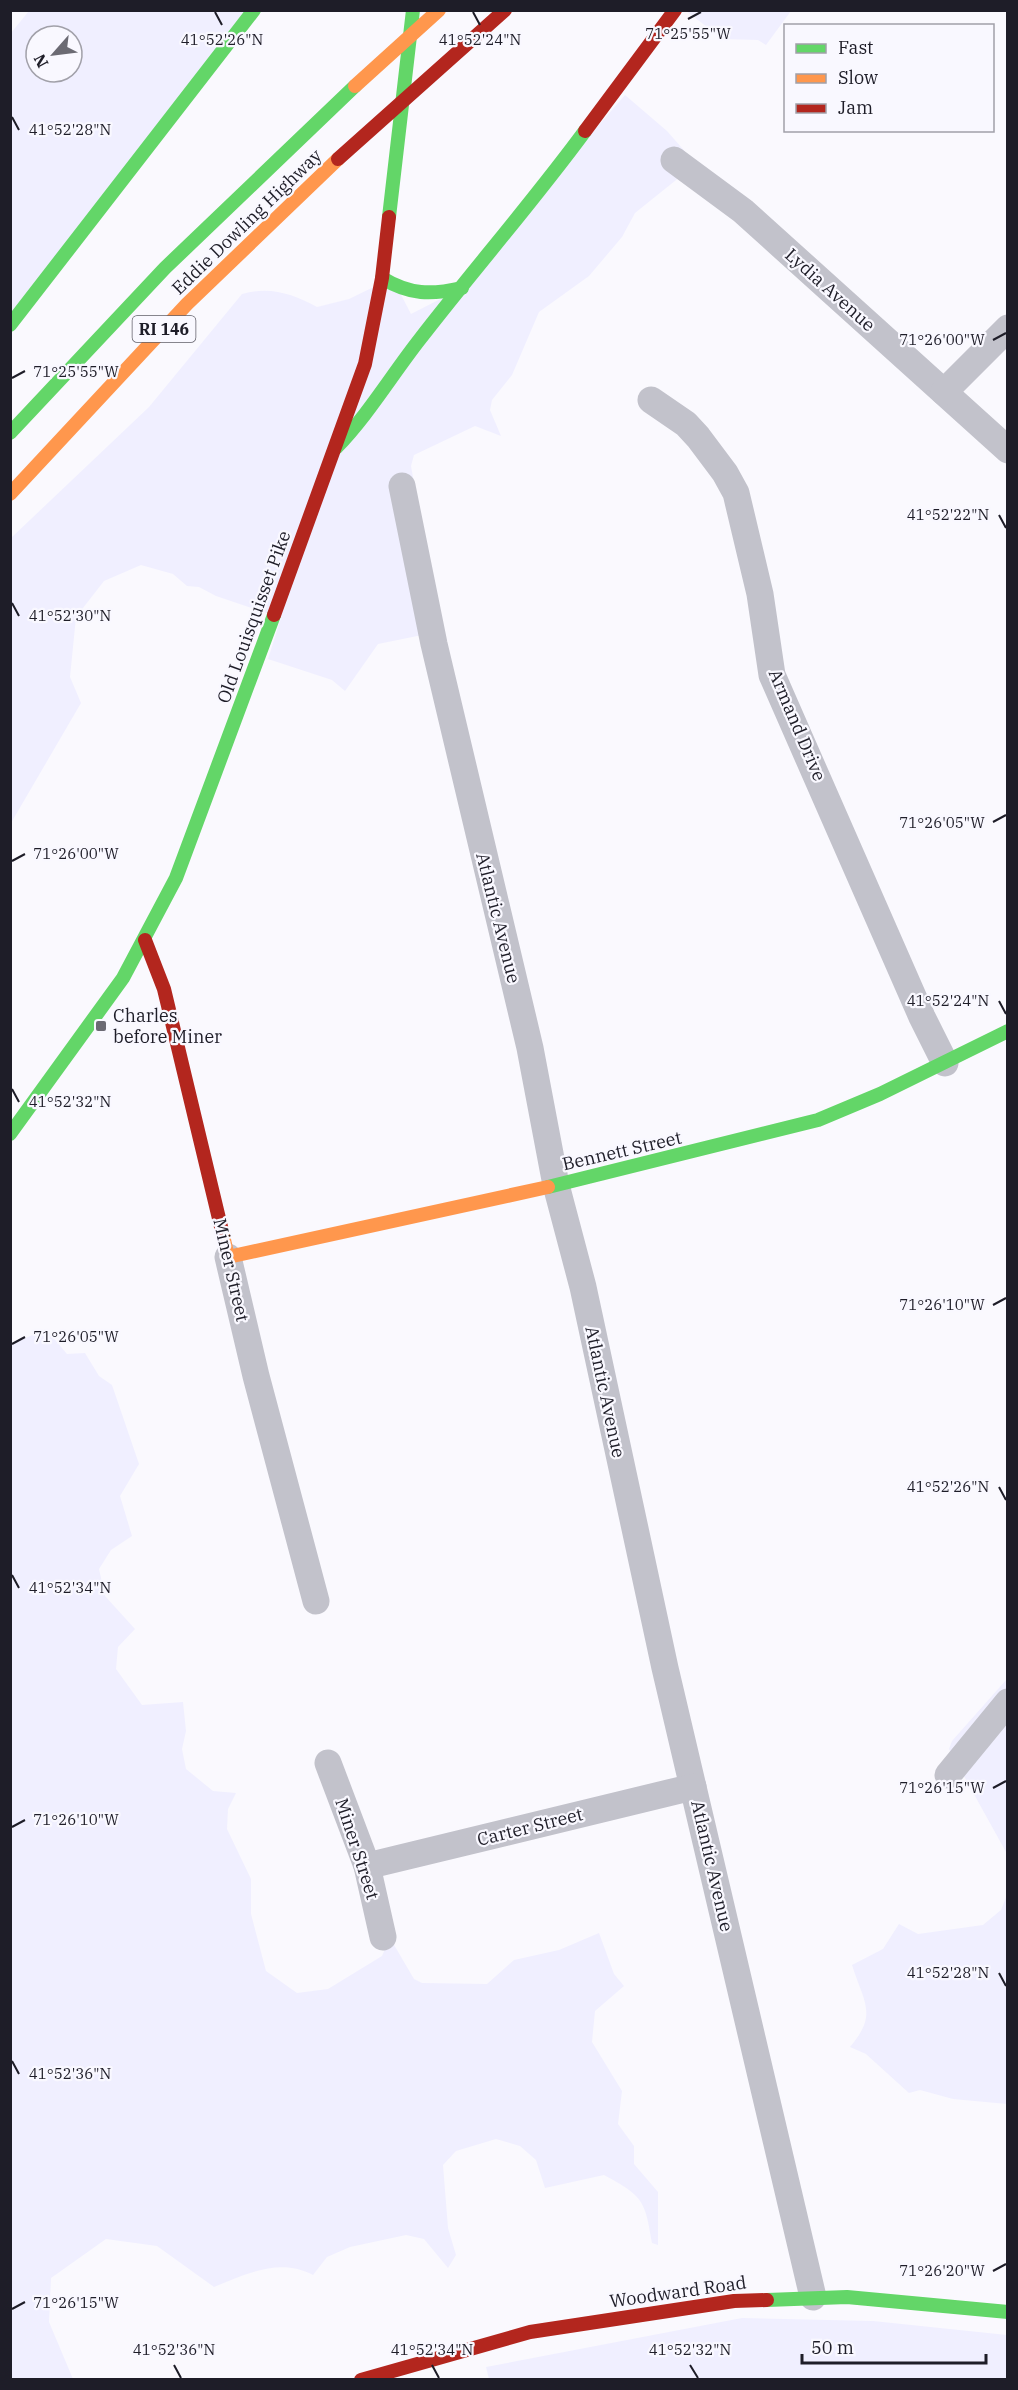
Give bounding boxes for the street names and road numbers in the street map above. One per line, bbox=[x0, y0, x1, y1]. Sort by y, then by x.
street label: Eddie Dowling Highway bbox=[167, 144, 327, 299]
street label: Lydia Avenue bbox=[780, 243, 880, 336]
road number: RI 146 bbox=[132, 316, 195, 342]
street label: Old Louisquisset Pike bbox=[212, 527, 295, 706]
street label: Armand Drive bbox=[764, 665, 831, 784]
street label: Atlantic Avenue bbox=[471, 850, 526, 986]
street label: Bennett Street bbox=[560, 1126, 684, 1175]
street label: Miner Street bbox=[208, 1216, 255, 1324]
street label: Atlantic Avenue bbox=[580, 1324, 631, 1460]
street label: Miner Street bbox=[330, 1795, 385, 1902]
street label: Atlantic Avenue bbox=[686, 1798, 739, 1934]
street label: Carter Street bbox=[475, 1802, 585, 1851]
street label: Woodward Road bbox=[608, 2271, 748, 2312]

